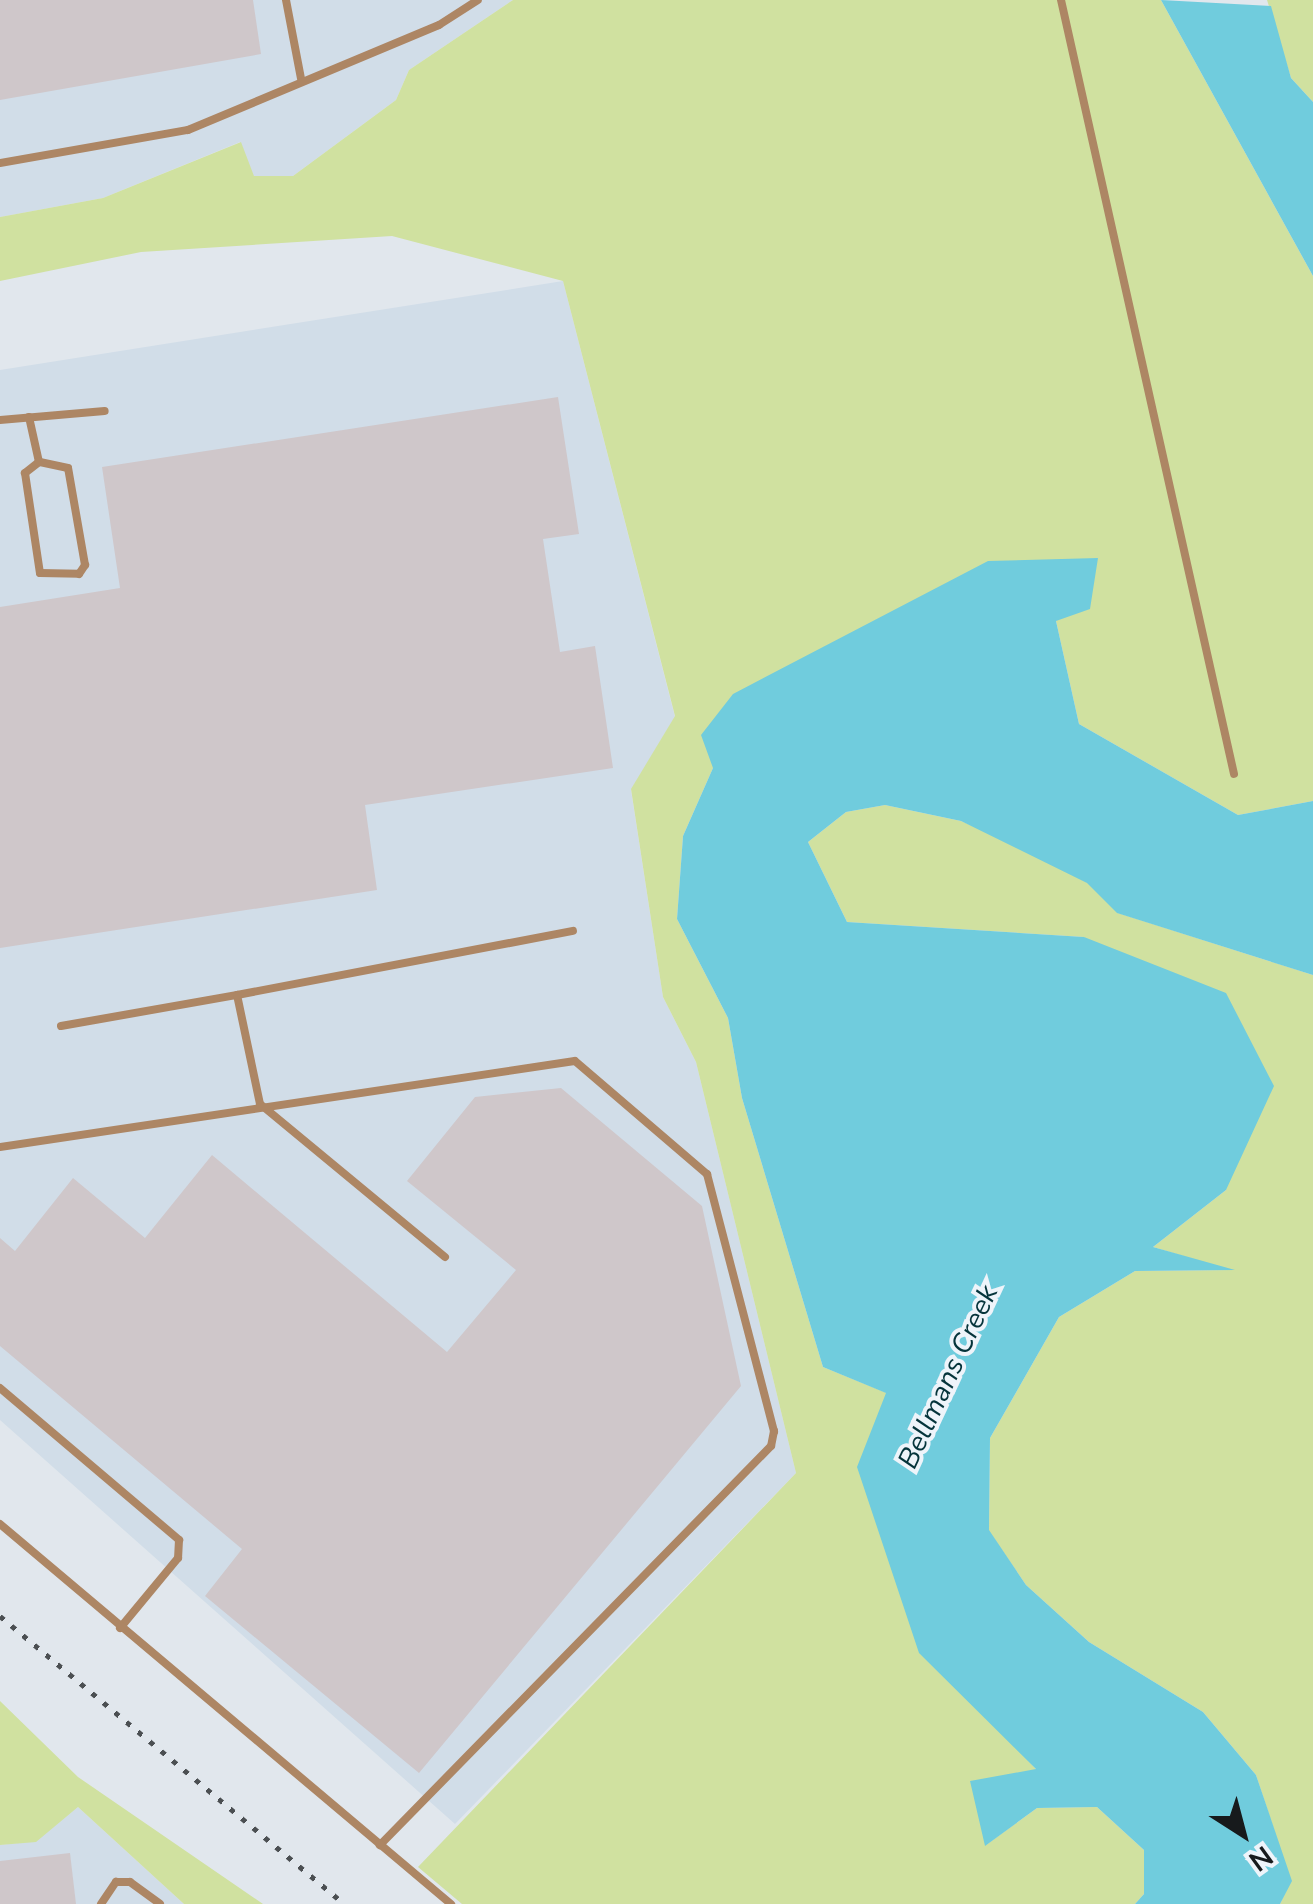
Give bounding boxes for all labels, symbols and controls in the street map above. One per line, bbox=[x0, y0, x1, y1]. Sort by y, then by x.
water label: Bellmans Creek bbox=[891, 1280, 1005, 1474]
north arrow bbox=[1193, 1784, 1293, 1884]
text: N bbox=[1241, 1837, 1280, 1880]

